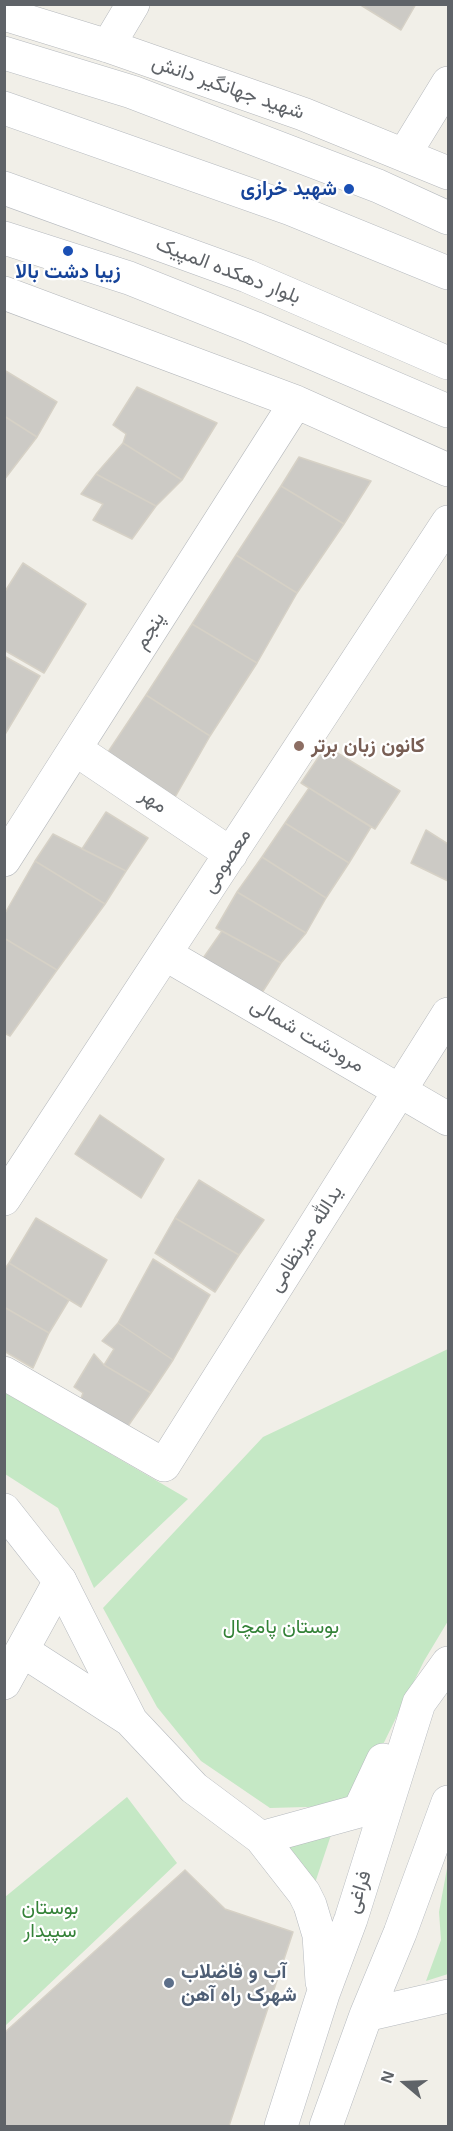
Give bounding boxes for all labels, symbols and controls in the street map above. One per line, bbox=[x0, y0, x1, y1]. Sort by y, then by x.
street label: شهید جهانگیر دانش bbox=[149, 51, 307, 125]
place label: شهید خرازی bbox=[240, 177, 337, 201]
marker: شهید خرازی bbox=[342, 182, 356, 196]
street label: بلوار دهکده المپیک bbox=[152, 232, 304, 310]
marker: زیبا دشت بالا bbox=[61, 244, 75, 258]
place label: زیبا دشت بالا bbox=[15, 260, 121, 284]
street label: پنجم bbox=[129, 608, 171, 654]
place label: کانون زبان برتر bbox=[311, 734, 425, 758]
marker: کانون زبان برتر bbox=[292, 739, 306, 753]
street label: مهر bbox=[135, 783, 171, 819]
street label: معصومی bbox=[197, 824, 257, 898]
street label: مرودشت شمالی bbox=[246, 994, 368, 1078]
street label: یدالله میرنظامی bbox=[264, 1181, 348, 1297]
park label: بوستان پامچال bbox=[223, 1615, 339, 1639]
street label: فراغی bbox=[341, 1868, 377, 1916]
park label: بوستان سپیدار bbox=[22, 1896, 78, 1943]
place label: آب و فاضلاب شهرک راه آهن bbox=[181, 1960, 297, 2007]
marker: آب و فاضلاب شهرک راه آهن bbox=[162, 1976, 176, 1990]
north arrow bbox=[375, 2053, 435, 2113]
text: N bbox=[378, 2069, 397, 2085]

